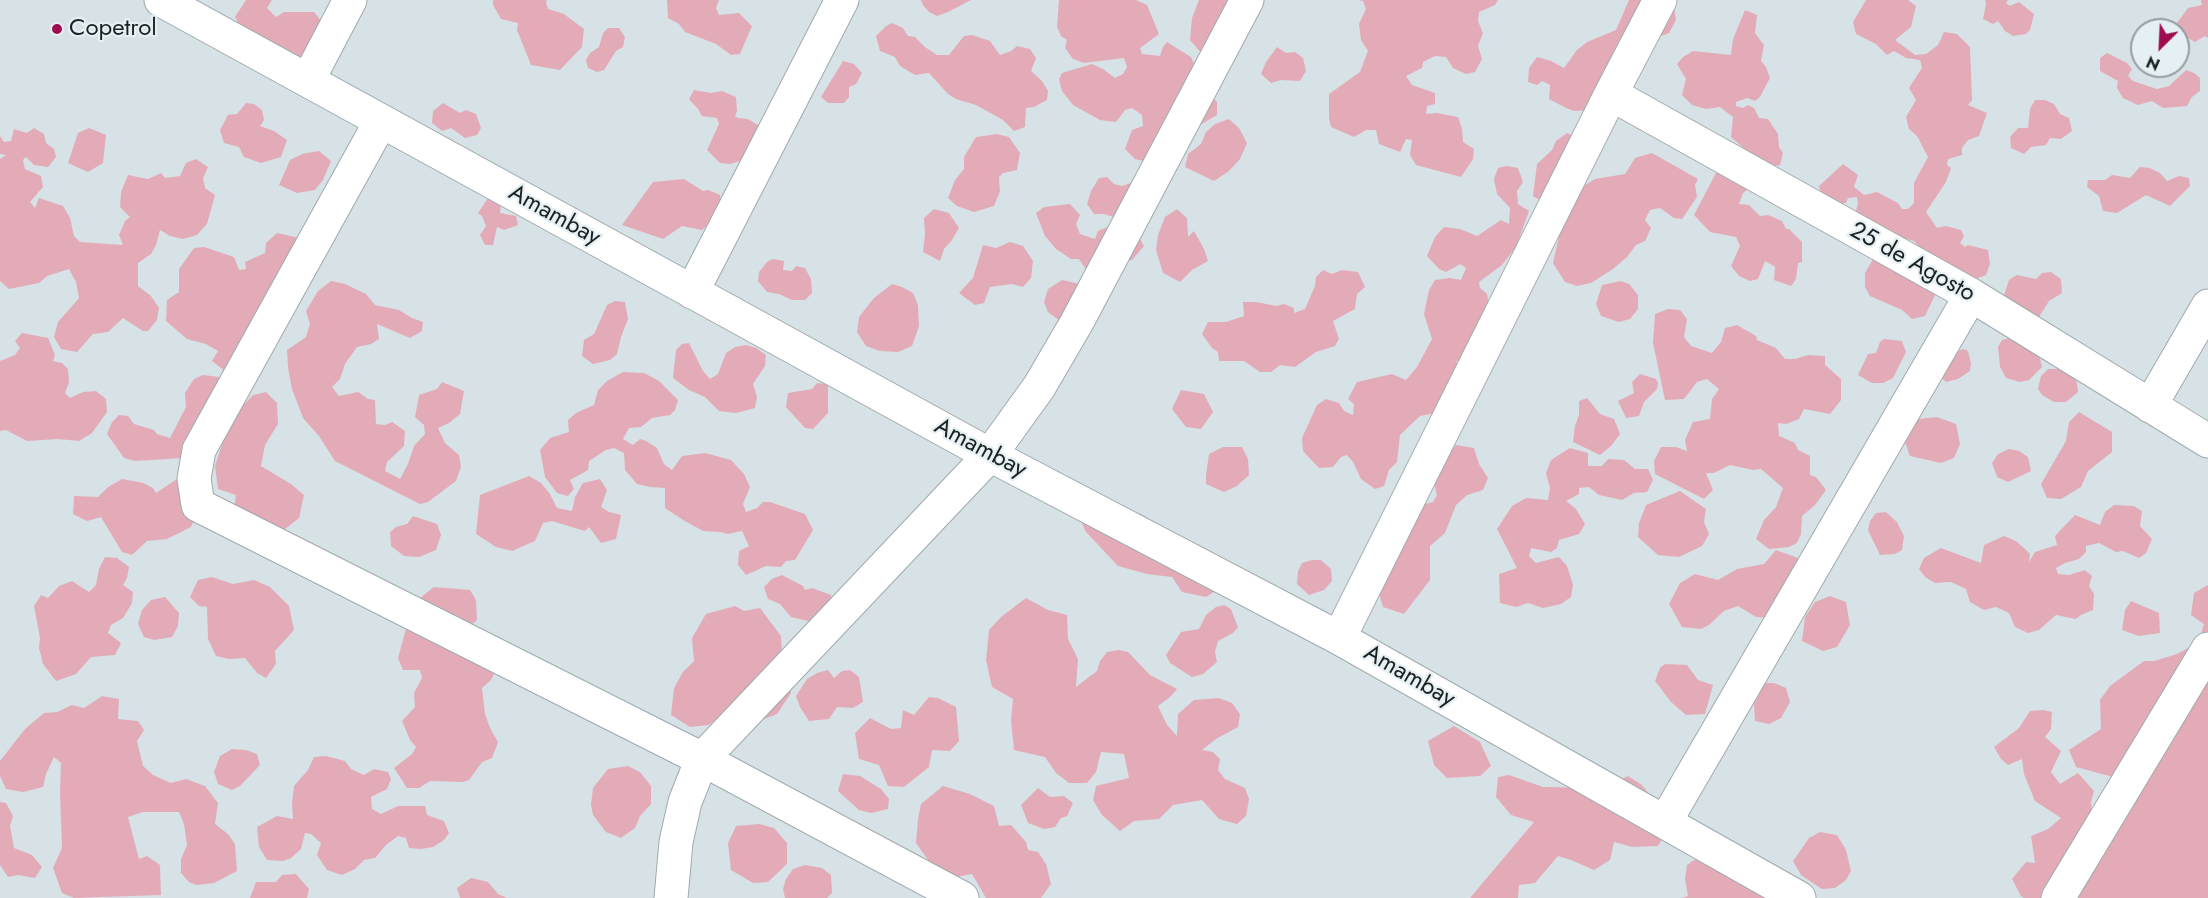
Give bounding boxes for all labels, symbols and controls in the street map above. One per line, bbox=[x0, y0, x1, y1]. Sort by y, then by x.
place label: Copetrol bbox=[69, 15, 157, 43]
north arrow bbox=[2130, 18, 2190, 78]
marker: Copetrol bbox=[50, 22, 64, 36]
text: N bbox=[2143, 50, 2164, 76]
street label: Amambay bbox=[503, 179, 605, 253]
street label: 25 de Agosto bbox=[1844, 217, 1980, 309]
street label: Amambay bbox=[929, 413, 1031, 485]
street label: Amambay bbox=[1358, 639, 1460, 715]

